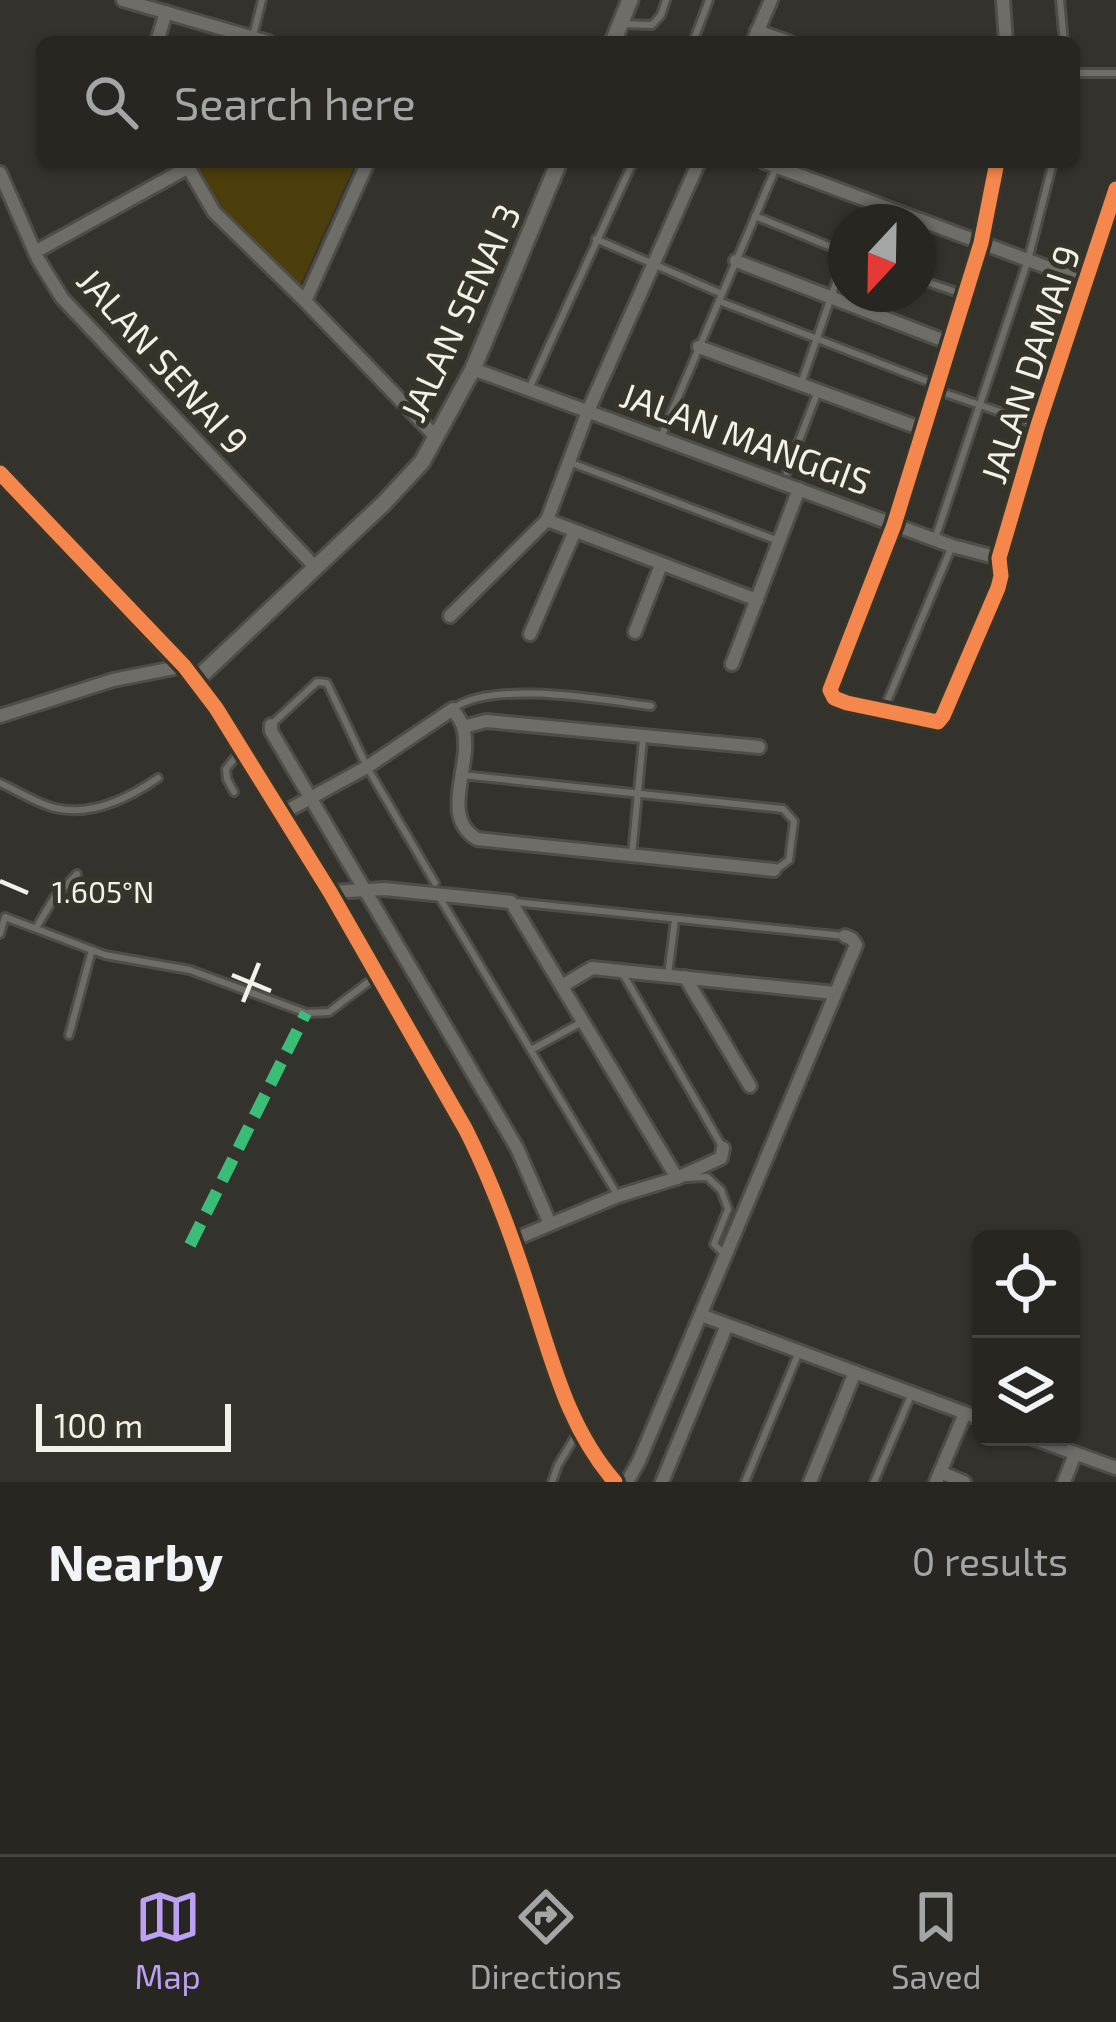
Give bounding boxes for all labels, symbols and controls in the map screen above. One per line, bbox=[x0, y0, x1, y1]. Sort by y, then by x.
search box bbox=[36, 36, 1080, 168]
icon: search bbox=[78, 69, 144, 135]
text: Search here bbox=[174, 75, 416, 129]
street label: JALAN SENAI 3 bbox=[390, 197, 528, 427]
north arrow bbox=[828, 204, 936, 312]
street label: JALAN DAMAI 9 bbox=[970, 240, 1088, 488]
street label: JALAN SENAI 9 bbox=[69, 258, 259, 462]
street label: JALAN MANGGIS bbox=[615, 372, 877, 502]
text: 1.605°N bbox=[52, 873, 154, 909]
map controls bbox=[972, 1230, 1080, 1446]
button: locate bbox=[972, 1230, 1080, 1338]
button: layers bbox=[972, 1338, 1080, 1446]
scale bar bbox=[36, 1398, 231, 1451]
text: 100 m bbox=[54, 1405, 143, 1445]
text: Nearby bbox=[48, 1530, 223, 1591]
text: 0 results bbox=[912, 1537, 1068, 1584]
tab: Map bbox=[135, 1884, 201, 1996]
tab: Directions bbox=[470, 1884, 622, 1996]
tab: Saved bbox=[891, 1884, 981, 1996]

